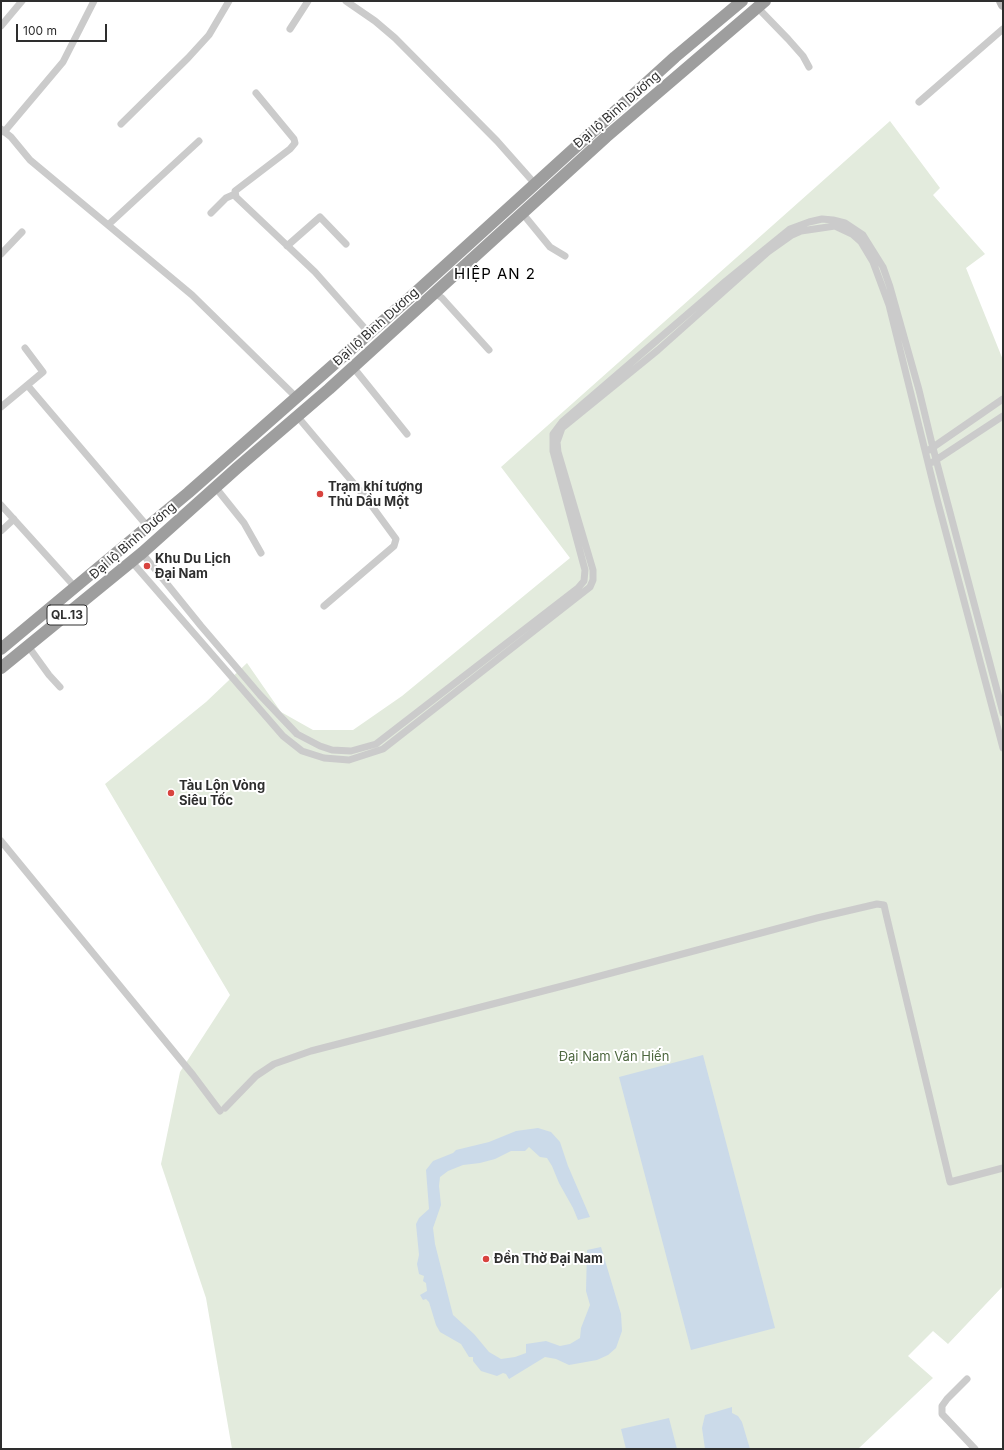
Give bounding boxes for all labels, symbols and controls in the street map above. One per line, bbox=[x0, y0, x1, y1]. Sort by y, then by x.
scale bar bbox=[18, 16, 109, 42]
text: 100 m bbox=[23, 23, 57, 38]
street label: Đại lộ Bình Dương bbox=[571, 68, 663, 152]
district label: HIỆP AN 2 bbox=[454, 265, 536, 283]
street label: Đại lộ Bình Dương bbox=[330, 285, 422, 369]
place label: Trạm khí tượng Thủ Dầu Một bbox=[328, 479, 423, 510]
marker: Trạm khí tượng Thủ Dầu Một bbox=[315, 489, 325, 499]
street label: Đại lộ Bình Dương bbox=[87, 499, 179, 583]
place label: Khu Du Lịch Đại Nam bbox=[155, 551, 231, 582]
marker: Khu Du Lịch Đại Nam bbox=[142, 561, 152, 571]
road number: QL.13 bbox=[47, 605, 87, 625]
place label: Tàu Lộn Vòng Siêu Tốc bbox=[179, 778, 265, 809]
marker: Tàu Lộn Vòng Siêu Tốc bbox=[166, 788, 176, 798]
park label: Đại Nam Văn Hiến bbox=[559, 1049, 669, 1065]
place label: Đền Thờ Đại Nam bbox=[494, 1251, 603, 1267]
marker: Đền Thờ Đại Nam bbox=[481, 1254, 491, 1264]

